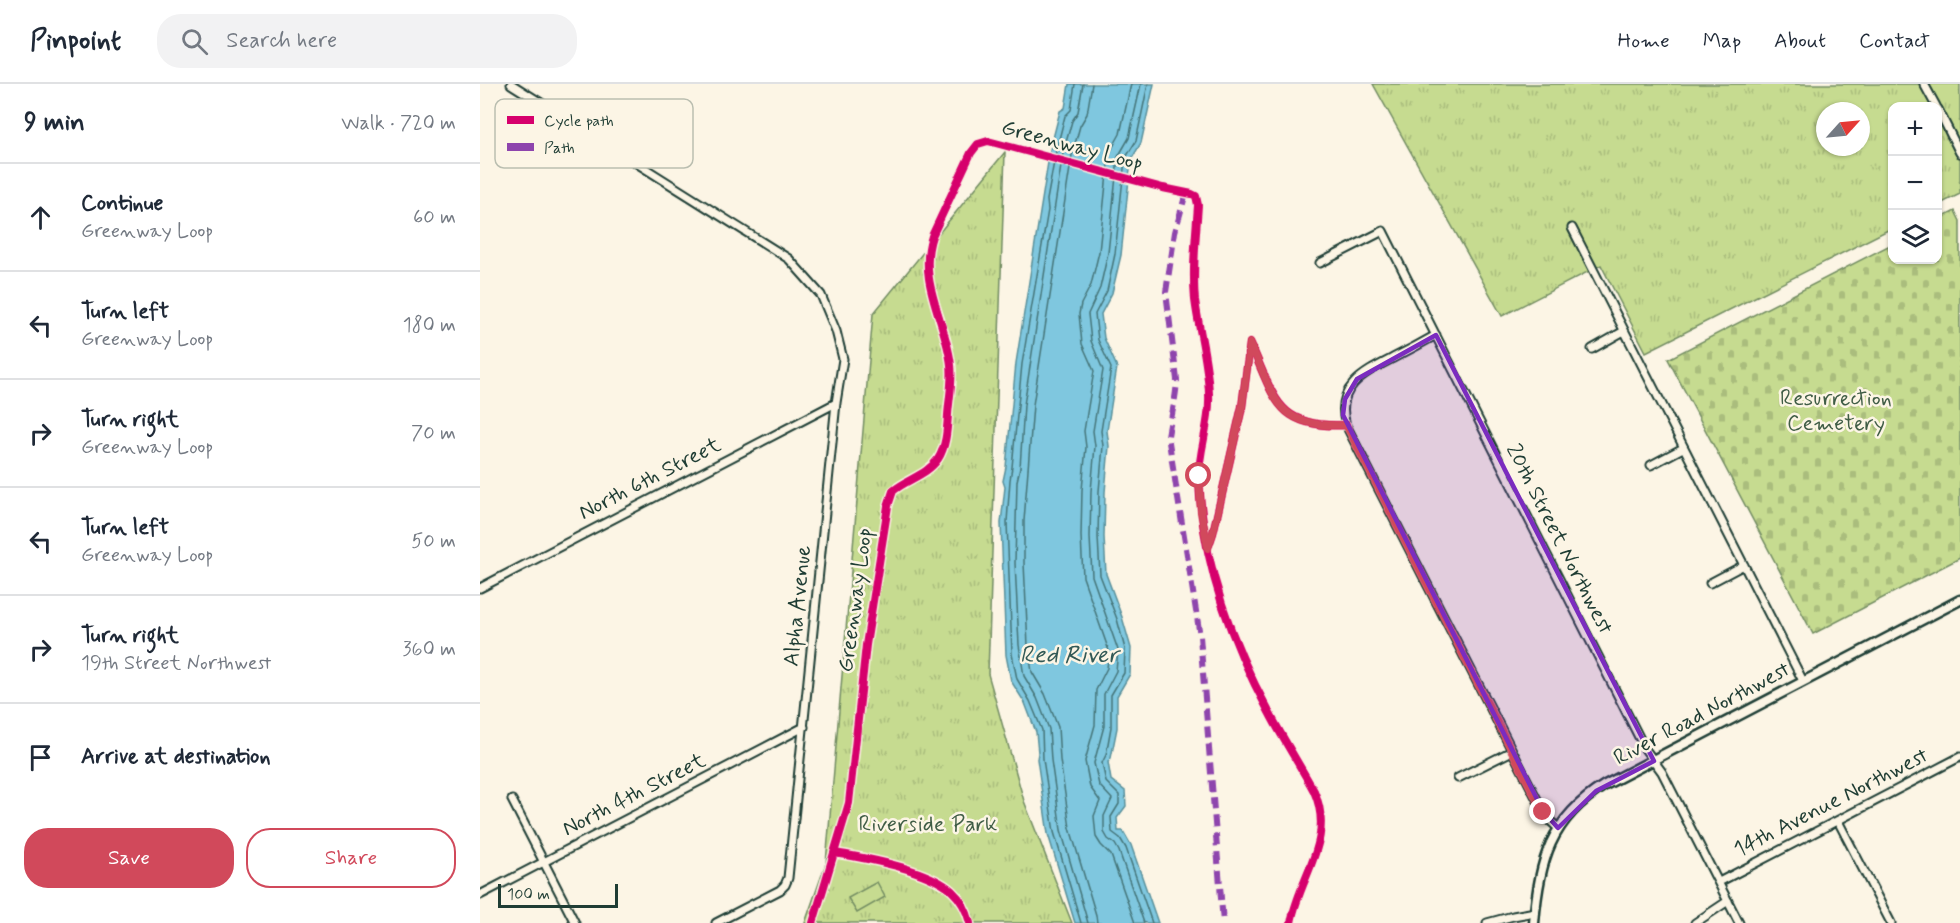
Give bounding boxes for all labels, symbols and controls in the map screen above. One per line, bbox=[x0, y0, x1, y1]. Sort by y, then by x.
search box bbox=[157, 14, 577, 68]
text: Pinpoint bbox=[30, 23, 121, 60]
icon: search bbox=[178, 25, 211, 58]
text: Search here bbox=[226, 27, 337, 55]
text: Home bbox=[1618, 27, 1670, 55]
text: Map bbox=[1703, 27, 1741, 55]
text: About bbox=[1774, 27, 1826, 55]
text: Contact bbox=[1859, 27, 1930, 55]
legend bbox=[495, 99, 693, 168]
north arrow bbox=[1816, 102, 1870, 156]
map controls bbox=[1888, 102, 1942, 264]
button: + bbox=[1888, 102, 1942, 156]
text: 9 min bbox=[24, 106, 85, 140]
text: Walk · 720 m bbox=[341, 110, 456, 137]
text: Cycle path bbox=[544, 111, 614, 132]
street label: Greenway Loop bbox=[998, 114, 1146, 178]
text: Path bbox=[544, 138, 575, 159]
button: − bbox=[1888, 156, 1942, 210]
text: Continue bbox=[81, 190, 163, 218]
icon: ahead bbox=[24, 201, 57, 234]
text: 60 m bbox=[413, 204, 456, 231]
button: layers bbox=[1888, 210, 1942, 264]
text: Greenway Loop bbox=[81, 218, 213, 245]
text: Turn left bbox=[81, 298, 169, 326]
icon: left bbox=[24, 309, 57, 342]
text: 180 m bbox=[403, 312, 456, 339]
text: Greenway Loop bbox=[81, 326, 213, 353]
park label: Resurrection Cemetery bbox=[1780, 385, 1892, 438]
text: Turn right bbox=[81, 406, 179, 434]
icon: right bbox=[24, 417, 57, 450]
text: 70 m bbox=[411, 420, 456, 447]
street label: North 6th Street bbox=[574, 431, 726, 527]
text: Greenway Loop bbox=[81, 434, 213, 461]
street label: 20th Street Northwest bbox=[1499, 439, 1619, 639]
route start bbox=[1185, 462, 1211, 488]
text: Turn left bbox=[81, 514, 169, 542]
icon: left bbox=[24, 525, 57, 558]
street label: Greenway Loop bbox=[832, 526, 880, 674]
text: 50 m bbox=[411, 528, 456, 555]
text: Greenway Loop bbox=[81, 542, 213, 569]
street label: Alpha Avenue bbox=[778, 544, 818, 668]
text: Turn right bbox=[81, 622, 179, 650]
icon: right bbox=[24, 633, 57, 666]
text: 360 m bbox=[403, 636, 456, 663]
water label: Red River bbox=[1020, 640, 1121, 671]
text: 19th Street Northwest bbox=[81, 650, 271, 677]
street label: River Road Northwest bbox=[1609, 656, 1795, 772]
icon: arrive bbox=[24, 741, 57, 774]
street label: 14th Avenue Northwest bbox=[1729, 742, 1933, 864]
text: Arrive at destination bbox=[81, 743, 271, 771]
street label: North 4th Street bbox=[558, 747, 710, 843]
route end bbox=[1529, 798, 1555, 824]
park label: Riverside Park bbox=[859, 811, 997, 839]
button: Save bbox=[24, 828, 234, 888]
button: Share bbox=[246, 828, 456, 888]
scale bar bbox=[498, 881, 618, 908]
text: 100 m bbox=[507, 884, 550, 905]

